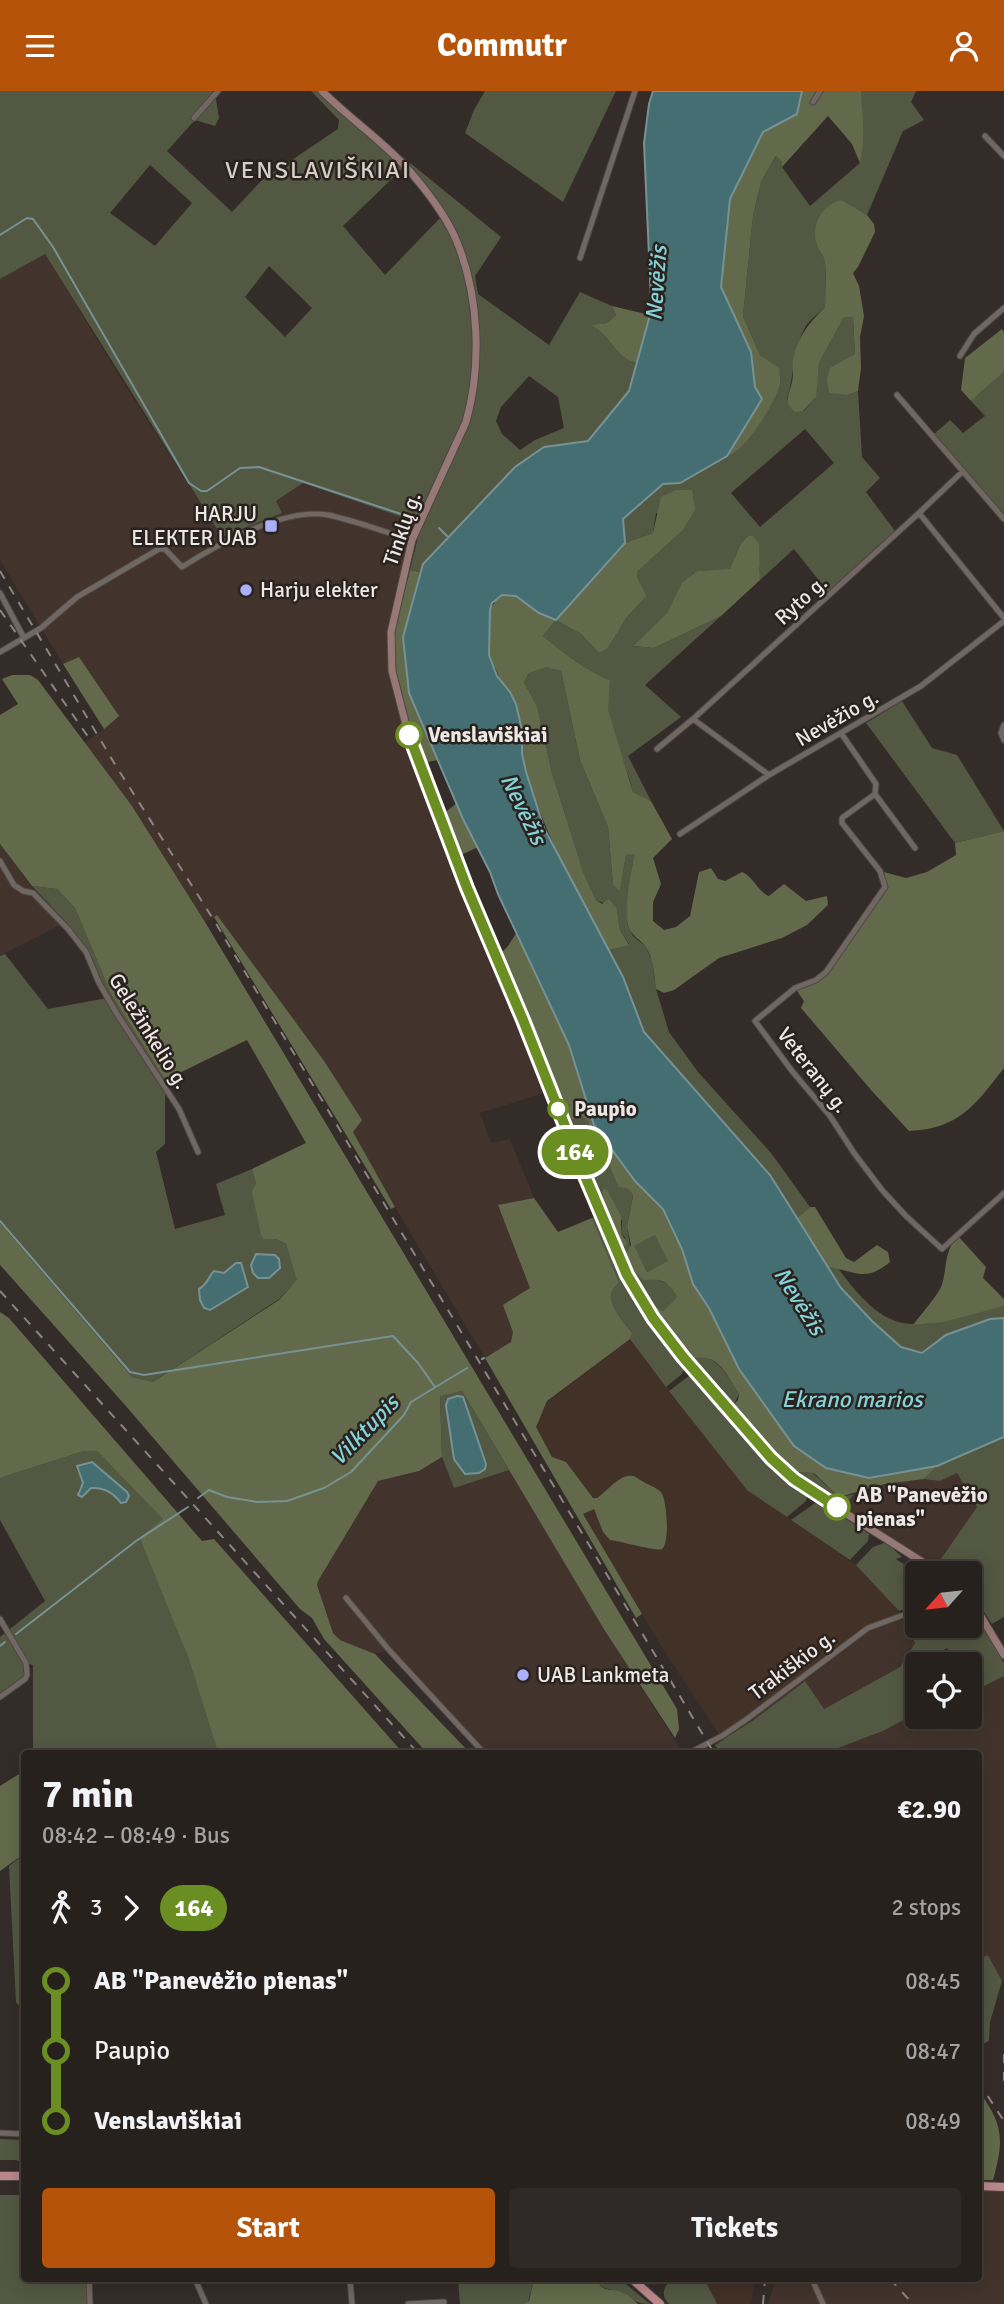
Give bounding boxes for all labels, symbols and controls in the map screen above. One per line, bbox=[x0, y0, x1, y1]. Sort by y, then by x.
text: Commutr bbox=[437, 26, 567, 65]
icon: menu bbox=[21, 27, 59, 65]
icon: person bbox=[945, 27, 983, 65]
district label: VENSLAVIŠKIAI bbox=[225, 155, 411, 185]
water label: Nevėžis bbox=[639, 243, 674, 322]
street label: Tinklų g. bbox=[377, 489, 427, 569]
place label: HARJU ELEKTER UAB bbox=[131, 501, 257, 551]
marker: HARJU ELEKTER UAB bbox=[263, 518, 279, 534]
street label: Ryto g. bbox=[769, 570, 833, 630]
place label: Harju elekter bbox=[260, 577, 378, 603]
marker: Harju elekter bbox=[238, 582, 254, 598]
street label: Nevėžio g. bbox=[791, 684, 883, 752]
marker: Venslaviškiai bbox=[396, 722, 422, 748]
place label: Venslaviškiai bbox=[428, 722, 548, 748]
water label: Nevėžis bbox=[494, 769, 554, 851]
street label: Geležinkelio g. bbox=[103, 968, 195, 1094]
street label: Veteranų g. bbox=[771, 1022, 855, 1118]
place label: Paupio bbox=[574, 1096, 637, 1122]
marker: Paupio bbox=[548, 1099, 568, 1119]
line badge: 164 bbox=[535, 1129, 615, 1175]
text: 164 bbox=[556, 1137, 594, 1167]
water label: Nevėžis bbox=[767, 1262, 833, 1342]
water label: Ekrano marios bbox=[781, 1385, 925, 1414]
water label: Vilktupis bbox=[324, 1388, 406, 1472]
place label: AB "Panevėžio pienas" bbox=[856, 1482, 988, 1532]
marker: AB "Panevėžio pienas" bbox=[824, 1494, 850, 1520]
north arrow bbox=[905, 1561, 982, 1638]
map controls bbox=[905, 1561, 982, 1729]
street label: Trakiškio g. bbox=[744, 1624, 840, 1706]
button: locate bbox=[905, 1652, 982, 1729]
place label: UAB Lankmeta bbox=[537, 1662, 669, 1688]
marker: UAB Lankmeta bbox=[515, 1667, 531, 1683]
text: 7 min bbox=[42, 1771, 134, 1818]
text: €2.90 bbox=[897, 1794, 961, 1826]
text: 08:42 – 08:49 · Bus bbox=[42, 1821, 230, 1850]
icon: walk bbox=[42, 1889, 80, 1927]
icon: forward bbox=[112, 1889, 150, 1927]
text: 3 bbox=[90, 1893, 102, 1922]
text: 164 bbox=[174, 1893, 213, 1923]
text: 2 stops bbox=[891, 1893, 961, 1922]
text: AB "Panevėžio pienas" bbox=[94, 1965, 348, 1997]
text: 08:45 bbox=[905, 1967, 961, 1996]
text: Paupio bbox=[94, 2035, 170, 2067]
text: 08:47 bbox=[905, 2037, 961, 2066]
text: Venslaviškiai bbox=[94, 2105, 242, 2137]
text: 08:49 bbox=[905, 2107, 961, 2136]
button: Start bbox=[42, 2188, 495, 2268]
button: Tickets bbox=[509, 2188, 961, 2268]

